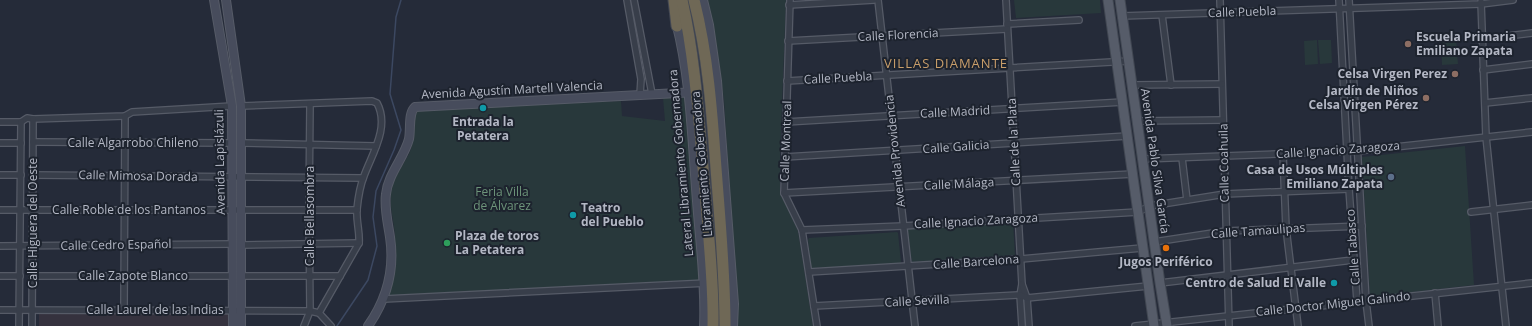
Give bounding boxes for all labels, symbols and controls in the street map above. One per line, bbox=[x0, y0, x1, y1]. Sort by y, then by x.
street label: Calle Puebla bbox=[1207, 2, 1277, 21]
street label: Calle Florencia bbox=[857, 24, 939, 45]
place label: Escuela Primaria Emiliano Zapata bbox=[1416, 28, 1516, 59]
marker: Escuela Primaria Emiliano Zapata bbox=[1403, 39, 1413, 49]
district label: VILLAS DIAMANTE bbox=[884, 54, 1008, 72]
place label: Celsa Virgen Perez bbox=[1337, 65, 1447, 82]
street label: Calle Puebla bbox=[803, 67, 873, 88]
street label: Lateral Libramiento Gobernadora bbox=[664, 69, 697, 257]
marker: Celsa Virgen Perez bbox=[1450, 69, 1460, 79]
street label: Avenida Agustín Martell Valencia bbox=[421, 76, 603, 103]
place label: Jardín de Niños Celsa Virgen Pérez bbox=[1308, 82, 1418, 113]
street label: Avenida Pablo Silva García bbox=[1137, 87, 1174, 235]
street label: Libramiento Gobernadora bbox=[687, 91, 716, 238]
marker: Jardín de Niños Celsa Virgen Pérez bbox=[1421, 93, 1431, 103]
street label: Avenida Providencia bbox=[880, 94, 909, 208]
street label: Calle de la Plata bbox=[1003, 98, 1024, 186]
street label: Calle Montreal bbox=[776, 100, 795, 182]
street label: Calle Madrid bbox=[919, 101, 990, 122]
marker: Entrada la Petatera bbox=[478, 103, 488, 113]
street label: Avenida Lapislázuli bbox=[210, 109, 229, 215]
place label: Entrada la Petatera bbox=[452, 113, 514, 144]
street label: Calle Coahuila bbox=[1214, 123, 1233, 203]
street label: Calle Algarrobo Chileno bbox=[68, 134, 198, 151]
street label: Calle Galicia bbox=[922, 136, 990, 157]
street label: Calle Ignacio Zaragoza bbox=[1275, 137, 1401, 162]
street label: Calle Higuera del Oeste bbox=[24, 158, 41, 288]
place label: Casa de Usos Múltiples Emiliano Zapata bbox=[1246, 161, 1383, 192]
street label: Calle Mimosa Dorada bbox=[78, 166, 198, 185]
street label: Calle Bellasombra bbox=[301, 166, 318, 266]
marker: Casa de Usos Múltiples Emiliano Zapata bbox=[1386, 172, 1396, 182]
street label: Calle Málaga bbox=[923, 173, 995, 194]
park label: Feria Villa de Álvarez bbox=[473, 183, 531, 214]
place label: Teatro del Pueblo bbox=[581, 199, 644, 230]
street label: Calle Roble de los Pantanos bbox=[52, 201, 206, 218]
street label: Calle Tabasco bbox=[1341, 208, 1364, 286]
street label: Calle Ignacio Zaragoza bbox=[913, 209, 1038, 232]
marker: Teatro del Pueblo bbox=[568, 210, 578, 220]
street label: Calle Tamaulipas bbox=[1210, 219, 1306, 242]
place label: Plaza de toros La Petatera bbox=[455, 227, 539, 258]
street label: Calle Cedro Español bbox=[60, 235, 172, 254]
marker: Plaza de toros La Petatera bbox=[442, 238, 452, 248]
marker: Jugos Periférico bbox=[1161, 243, 1171, 253]
street label: Calle Barcelona bbox=[932, 250, 1020, 273]
place label: Jugos Periférico bbox=[1118, 253, 1213, 270]
street label: Calle Zapote Blanco bbox=[78, 267, 188, 284]
place label: Centro de Salud El Valle bbox=[1185, 274, 1326, 291]
marker: Centro de Salud El Valle bbox=[1329, 278, 1339, 288]
street label: Calle Doctor Miguel Galindo bbox=[1255, 287, 1411, 320]
street label: Calle Sevilla bbox=[884, 290, 950, 311]
street label: Calle Laurel de las Indias bbox=[86, 301, 224, 318]

